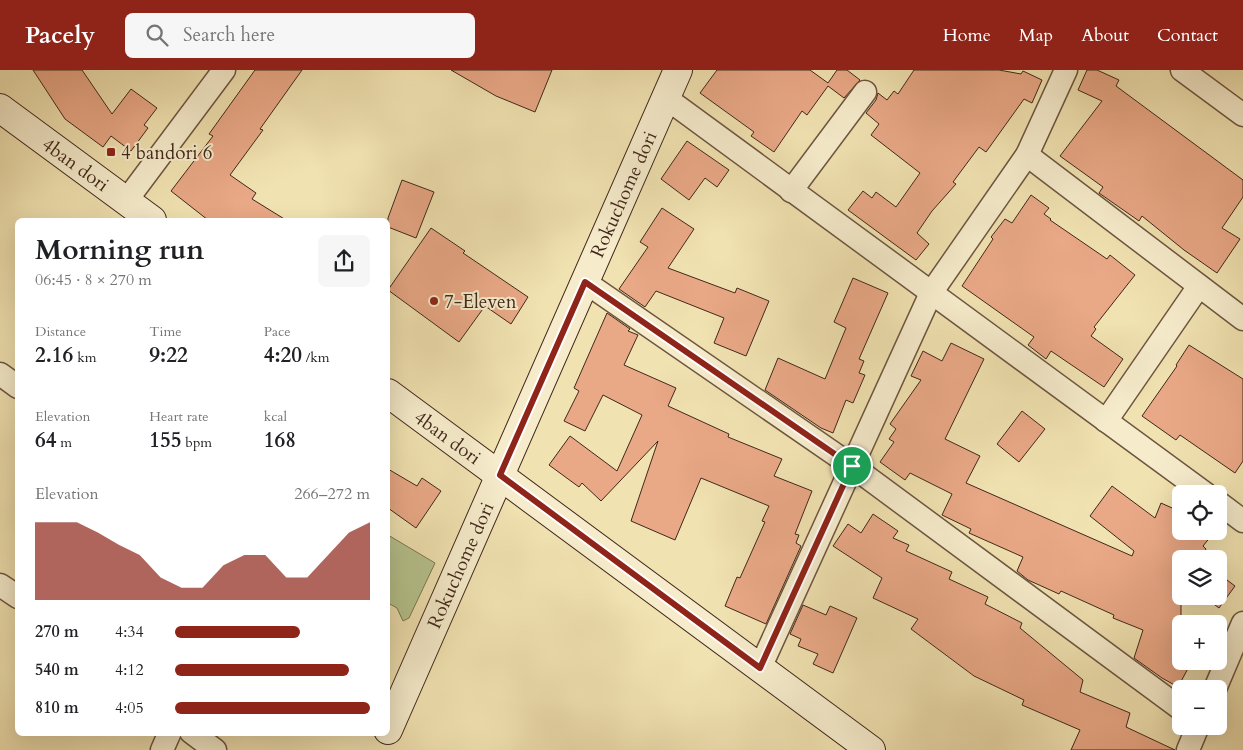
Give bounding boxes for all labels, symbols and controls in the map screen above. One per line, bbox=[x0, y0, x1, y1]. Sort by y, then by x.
search box bbox=[125, 13, 475, 58]
text: Pacely bbox=[25, 19, 95, 52]
icon: search bbox=[143, 21, 171, 49]
text: Search here bbox=[183, 22, 275, 48]
text: Home bbox=[943, 23, 991, 48]
text: Map bbox=[1019, 23, 1053, 48]
text: About bbox=[1081, 23, 1129, 48]
text: Contact bbox=[1157, 23, 1218, 48]
street label: Rokuchome dori bbox=[584, 127, 663, 262]
street label: 4ban dori bbox=[37, 132, 114, 198]
place label: 4 bandori 6 bbox=[121, 140, 213, 166]
marker: 4 bandori 6 bbox=[105, 146, 117, 158]
text: Morning run bbox=[35, 231, 204, 269]
button: share bbox=[318, 235, 370, 287]
text: 06:45 · 8 × 270 m bbox=[35, 269, 152, 291]
place label: 7-Eleven bbox=[444, 289, 517, 315]
marker: 7-Eleven bbox=[428, 295, 440, 307]
text: Distance bbox=[35, 322, 86, 341]
text: Time bbox=[149, 322, 182, 341]
text: Pace bbox=[264, 322, 291, 341]
text: 2.16 bbox=[35, 341, 73, 370]
text: 9:22 bbox=[149, 341, 188, 370]
text: 4:20 bbox=[264, 341, 302, 370]
text: km bbox=[73, 348, 96, 367]
text: /km bbox=[302, 348, 330, 367]
street label: 4ban dori bbox=[409, 405, 486, 471]
text: Elevation bbox=[35, 407, 91, 426]
text: Heart rate bbox=[149, 407, 209, 426]
text: kcal bbox=[264, 407, 287, 426]
text: 64 bbox=[35, 426, 57, 455]
text: 155 bbox=[149, 426, 182, 455]
text: 168 bbox=[264, 426, 296, 455]
text: m bbox=[57, 433, 72, 452]
text: bpm bbox=[182, 433, 212, 452]
pin bbox=[831, 445, 873, 487]
icon: arrive bbox=[838, 452, 866, 480]
text: Elevation bbox=[35, 483, 99, 505]
text: 266–272 m bbox=[294, 483, 370, 505]
map controls bbox=[1172, 485, 1227, 735]
button: locate bbox=[1172, 485, 1227, 540]
street label: Rokuchome dori bbox=[421, 498, 500, 633]
button: layers bbox=[1172, 550, 1227, 605]
button: + bbox=[1172, 615, 1227, 670]
text: 270 m bbox=[35, 621, 79, 643]
text: 4:34 bbox=[115, 621, 144, 643]
text: 540 m bbox=[35, 659, 79, 681]
text: 4:12 bbox=[115, 659, 144, 681]
button: − bbox=[1172, 680, 1227, 735]
text: 810 m bbox=[35, 697, 79, 719]
text: 4:05 bbox=[115, 697, 144, 719]

